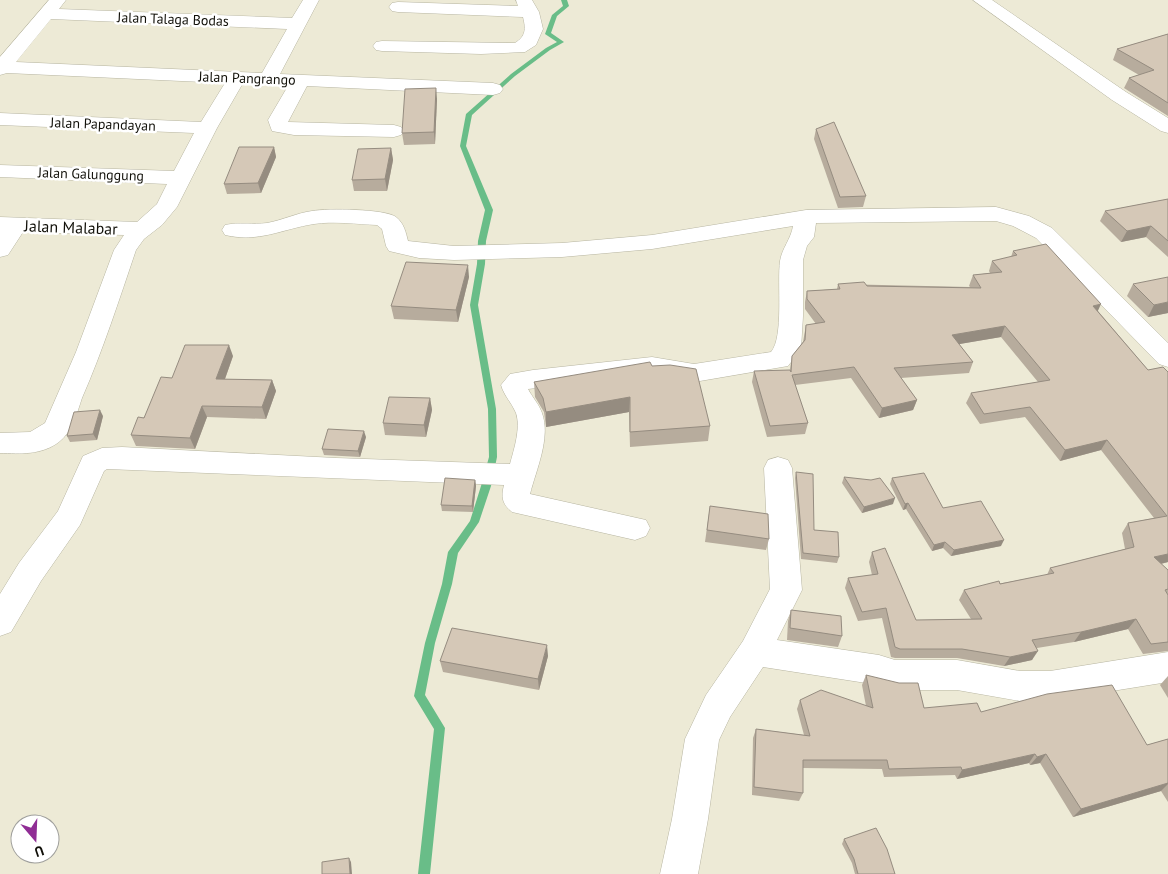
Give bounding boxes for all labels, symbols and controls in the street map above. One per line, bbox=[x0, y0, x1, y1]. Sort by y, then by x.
street label: Jalan Talaga Bodas bbox=[116, 8, 229, 30]
street label: Jalan Pangrango bbox=[197, 67, 296, 89]
street label: Jalan Papandayan bbox=[49, 113, 156, 135]
street label: Jalan Galunggung bbox=[37, 163, 144, 185]
street label: Jalan Malabar bbox=[23, 215, 119, 239]
north arrow bbox=[10, 814, 60, 864]
text: U bbox=[32, 841, 46, 861]

